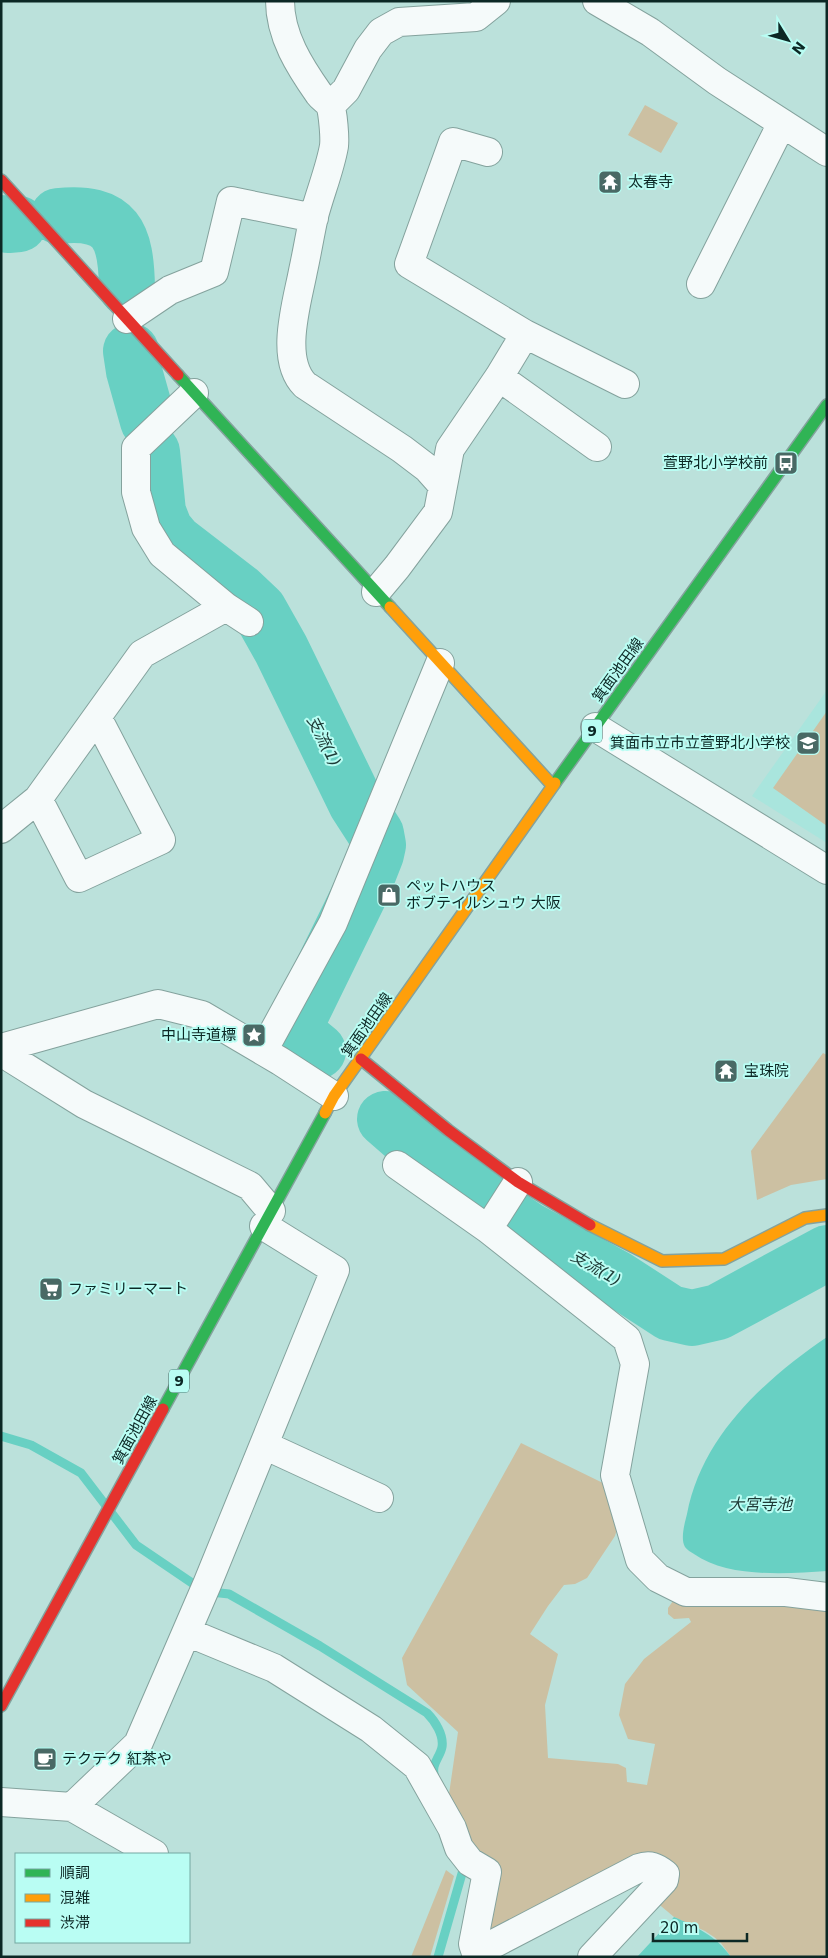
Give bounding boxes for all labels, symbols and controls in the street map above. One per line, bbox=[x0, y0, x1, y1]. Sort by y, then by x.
north arrow bbox=[763, 15, 813, 65]
text: N bbox=[788, 38, 808, 57]
temple icon: 太春寺 bbox=[597, 169, 623, 195]
place label: 太春寺 bbox=[628, 173, 673, 191]
bus stop icon: 萱野北小学校前 bbox=[773, 450, 799, 476]
place label: 萱野北小学校前 bbox=[663, 454, 768, 472]
street label: 箕面池田線 bbox=[589, 634, 647, 706]
water label: 支流(1) bbox=[303, 712, 345, 770]
road number: 9 bbox=[582, 719, 602, 742]
school or university icon: 箕面市立市立萱野北小学校 bbox=[795, 730, 821, 756]
place label: 箕面市立市立萱野北小学校 bbox=[610, 734, 790, 752]
place label: ペットハウス ボブテイルシュウ 大阪 bbox=[406, 877, 561, 912]
shop icon: ペットハウス ボブテイルシュウ 大阪 bbox=[376, 882, 402, 908]
street label: 箕面池田線 bbox=[338, 989, 396, 1061]
place icon: 中山寺道標 bbox=[241, 1022, 267, 1048]
place label: 中山寺道標 bbox=[161, 1026, 236, 1044]
temple icon: 宝珠院 bbox=[713, 1058, 739, 1084]
place label: 宝珠院 bbox=[744, 1062, 789, 1080]
water label: 支流(1) bbox=[568, 1246, 624, 1290]
supermarket icon: ファミリーマート bbox=[38, 1276, 64, 1302]
place label: ファミリーマート bbox=[68, 1280, 188, 1298]
road number: 9 bbox=[169, 1370, 189, 1392]
street label: 箕面池田線 bbox=[109, 1393, 161, 1467]
water label: 大宮寺池 bbox=[728, 1495, 794, 1514]
cafe icon: テクテク 紅茶や bbox=[32, 1746, 58, 1772]
place label: テクテク 紅茶や bbox=[62, 1750, 172, 1768]
legend bbox=[15, 1853, 190, 1943]
text: 順調 bbox=[60, 1864, 90, 1882]
text: 混雑 bbox=[60, 1889, 90, 1907]
scale bar bbox=[653, 1910, 747, 1942]
text: 渋滞 bbox=[60, 1914, 90, 1932]
text: 20 m bbox=[660, 1919, 698, 1937]

